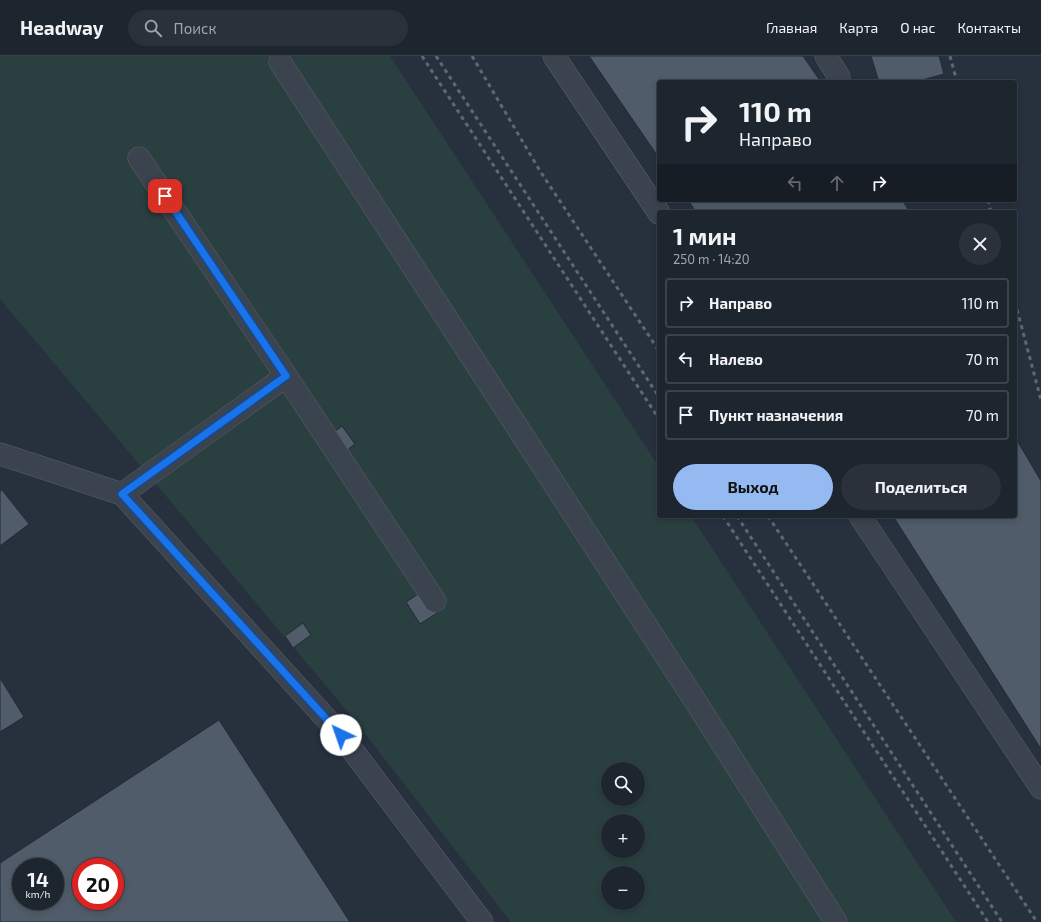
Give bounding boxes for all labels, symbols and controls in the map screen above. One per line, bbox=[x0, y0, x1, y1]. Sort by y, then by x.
search box bbox=[128, 10, 408, 46]
text: Headway bbox=[20, 16, 104, 39]
icon: search bbox=[142, 17, 164, 39]
text: Поиск bbox=[174, 19, 216, 37]
text: Главная bbox=[766, 19, 817, 36]
text: Карта bbox=[839, 19, 878, 36]
text: О нас bbox=[900, 19, 936, 36]
text: Контакты bbox=[958, 19, 1021, 36]
text: 110 m bbox=[739, 94, 812, 128]
icon: right bbox=[673, 96, 725, 148]
text: Направо bbox=[739, 128, 812, 150]
icon: left bbox=[784, 172, 806, 194]
icon: ahead bbox=[826, 172, 848, 194]
icon: right bbox=[868, 172, 890, 194]
pin bbox=[148, 179, 182, 213]
icon: arrive bbox=[154, 185, 176, 207]
text: 1 мин bbox=[673, 221, 737, 250]
button: close bbox=[959, 223, 1001, 265]
text: 250 m · 14:20 bbox=[673, 251, 750, 267]
icon: right bbox=[675, 292, 697, 314]
text: Направо bbox=[709, 294, 772, 312]
text: 110 m bbox=[962, 294, 999, 312]
icon: left bbox=[675, 348, 697, 370]
text: Налево bbox=[709, 350, 763, 368]
text: 70 m bbox=[966, 350, 999, 368]
icon: arrive bbox=[675, 404, 697, 426]
text: Пункт назначения bbox=[709, 406, 843, 424]
text: 70 m bbox=[966, 406, 999, 424]
button: Выход bbox=[673, 464, 833, 510]
button: Поделиться bbox=[841, 464, 1001, 510]
position arrow bbox=[320, 714, 362, 756]
map controls bbox=[601, 762, 645, 910]
button: search bbox=[601, 762, 645, 806]
button: + bbox=[601, 814, 645, 858]
speed limit sign: 20 bbox=[72, 858, 124, 910]
button: − bbox=[601, 866, 645, 910]
text: 14 bbox=[27, 867, 49, 891]
text: km/h bbox=[26, 888, 50, 900]

